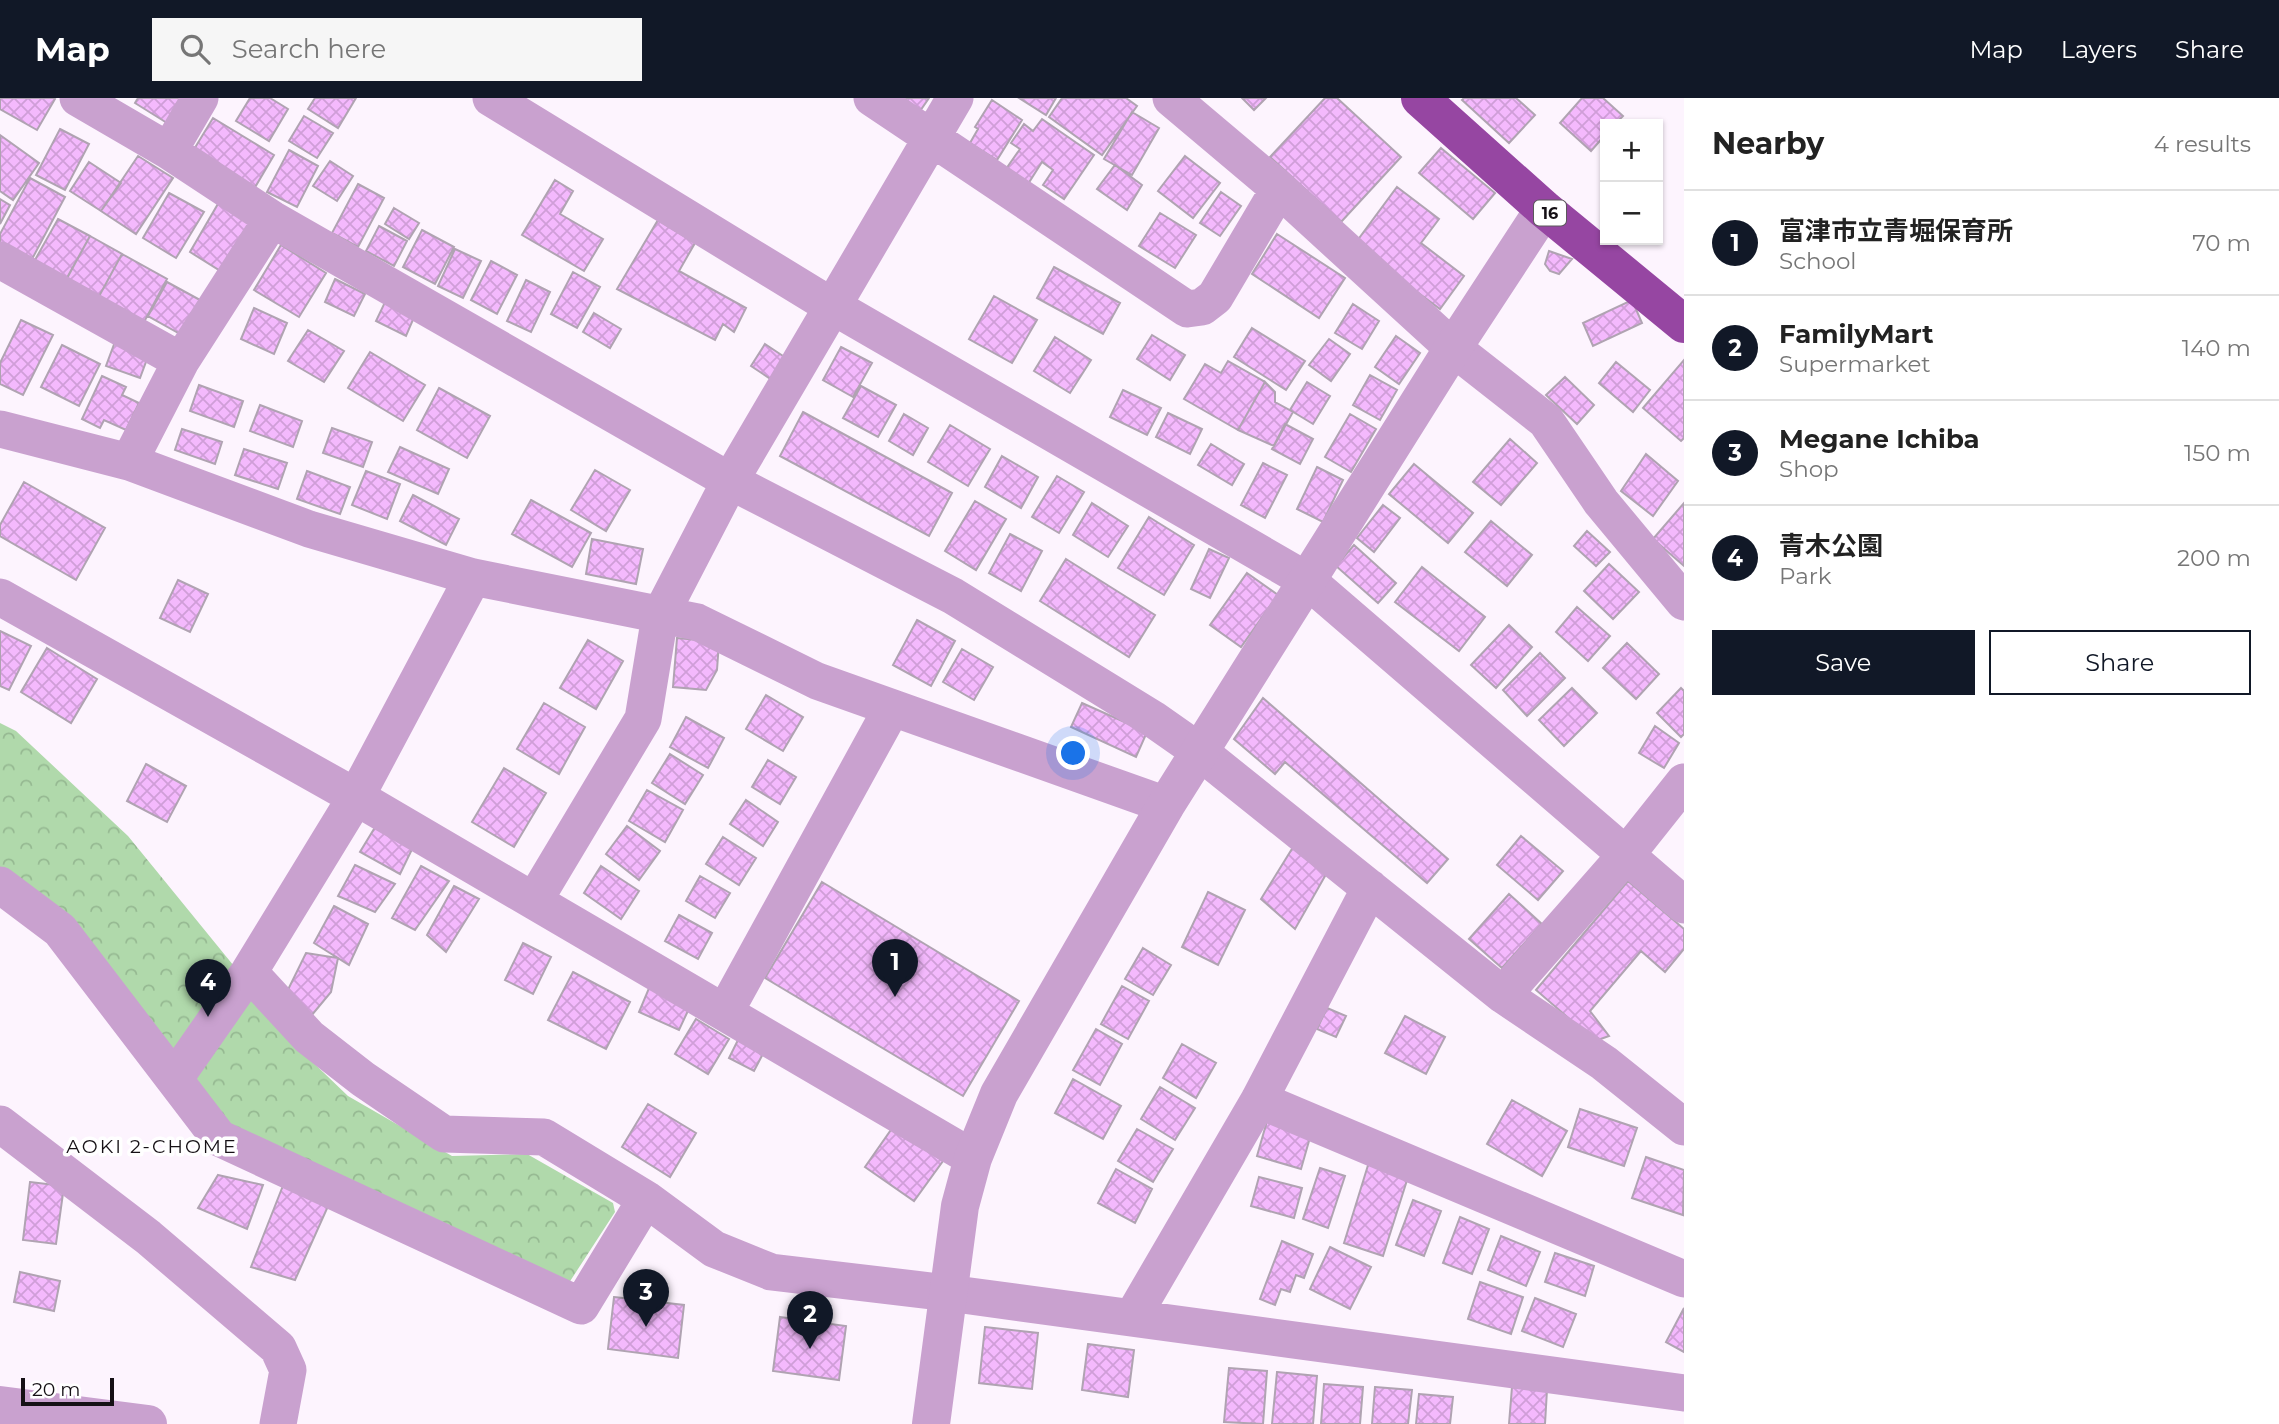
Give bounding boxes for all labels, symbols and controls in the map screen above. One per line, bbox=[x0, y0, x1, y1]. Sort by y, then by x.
search box bbox=[152, 18, 642, 81]
text: Map bbox=[35, 29, 110, 69]
icon: search bbox=[176, 30, 214, 68]
text: Search here bbox=[232, 33, 386, 65]
text: Map bbox=[1969, 35, 2023, 64]
text: Layers bbox=[2061, 35, 2137, 64]
text: Share bbox=[2175, 35, 2244, 64]
map controls bbox=[1600, 119, 1663, 245]
button: + bbox=[1600, 119, 1663, 182]
text: Nearby bbox=[1712, 125, 1824, 162]
text: 4 results bbox=[2154, 130, 2251, 158]
button: − bbox=[1600, 182, 1663, 245]
road number: 16 bbox=[1534, 200, 1566, 225]
text: 富津市立青堀保育所 bbox=[1779, 215, 2013, 247]
text: 1 bbox=[1730, 229, 1740, 257]
text: 70 m bbox=[2192, 229, 2251, 257]
text: School bbox=[1779, 247, 1857, 275]
text: FamilyMart bbox=[1779, 318, 1934, 350]
text: 2 bbox=[1728, 334, 1742, 362]
text: 140 m bbox=[2182, 334, 2251, 362]
text: Supermarket bbox=[1779, 350, 1931, 378]
text: Megane Ichiba bbox=[1779, 423, 1980, 455]
text: 3 bbox=[1728, 439, 1742, 467]
text: 150 m bbox=[2184, 439, 2251, 467]
text: Shop bbox=[1779, 455, 1839, 483]
text: 青木公園 bbox=[1779, 530, 1883, 562]
text: 4 bbox=[1727, 544, 1743, 572]
text: 200 m bbox=[2177, 544, 2251, 572]
text: Park bbox=[1779, 562, 1832, 590]
button: Save bbox=[1712, 630, 1975, 695]
button: Share bbox=[1989, 630, 2251, 695]
your location bbox=[1056, 736, 1090, 770]
pin: 1 bbox=[872, 939, 918, 997]
pin: 4 bbox=[185, 959, 231, 1017]
district label: AOKI 2-CHOME bbox=[66, 1135, 238, 1158]
pin: 3 bbox=[623, 1269, 669, 1327]
pin: 2 bbox=[787, 1291, 833, 1349]
scale bar bbox=[21, 1375, 114, 1407]
text: 20 m bbox=[32, 1378, 80, 1401]

